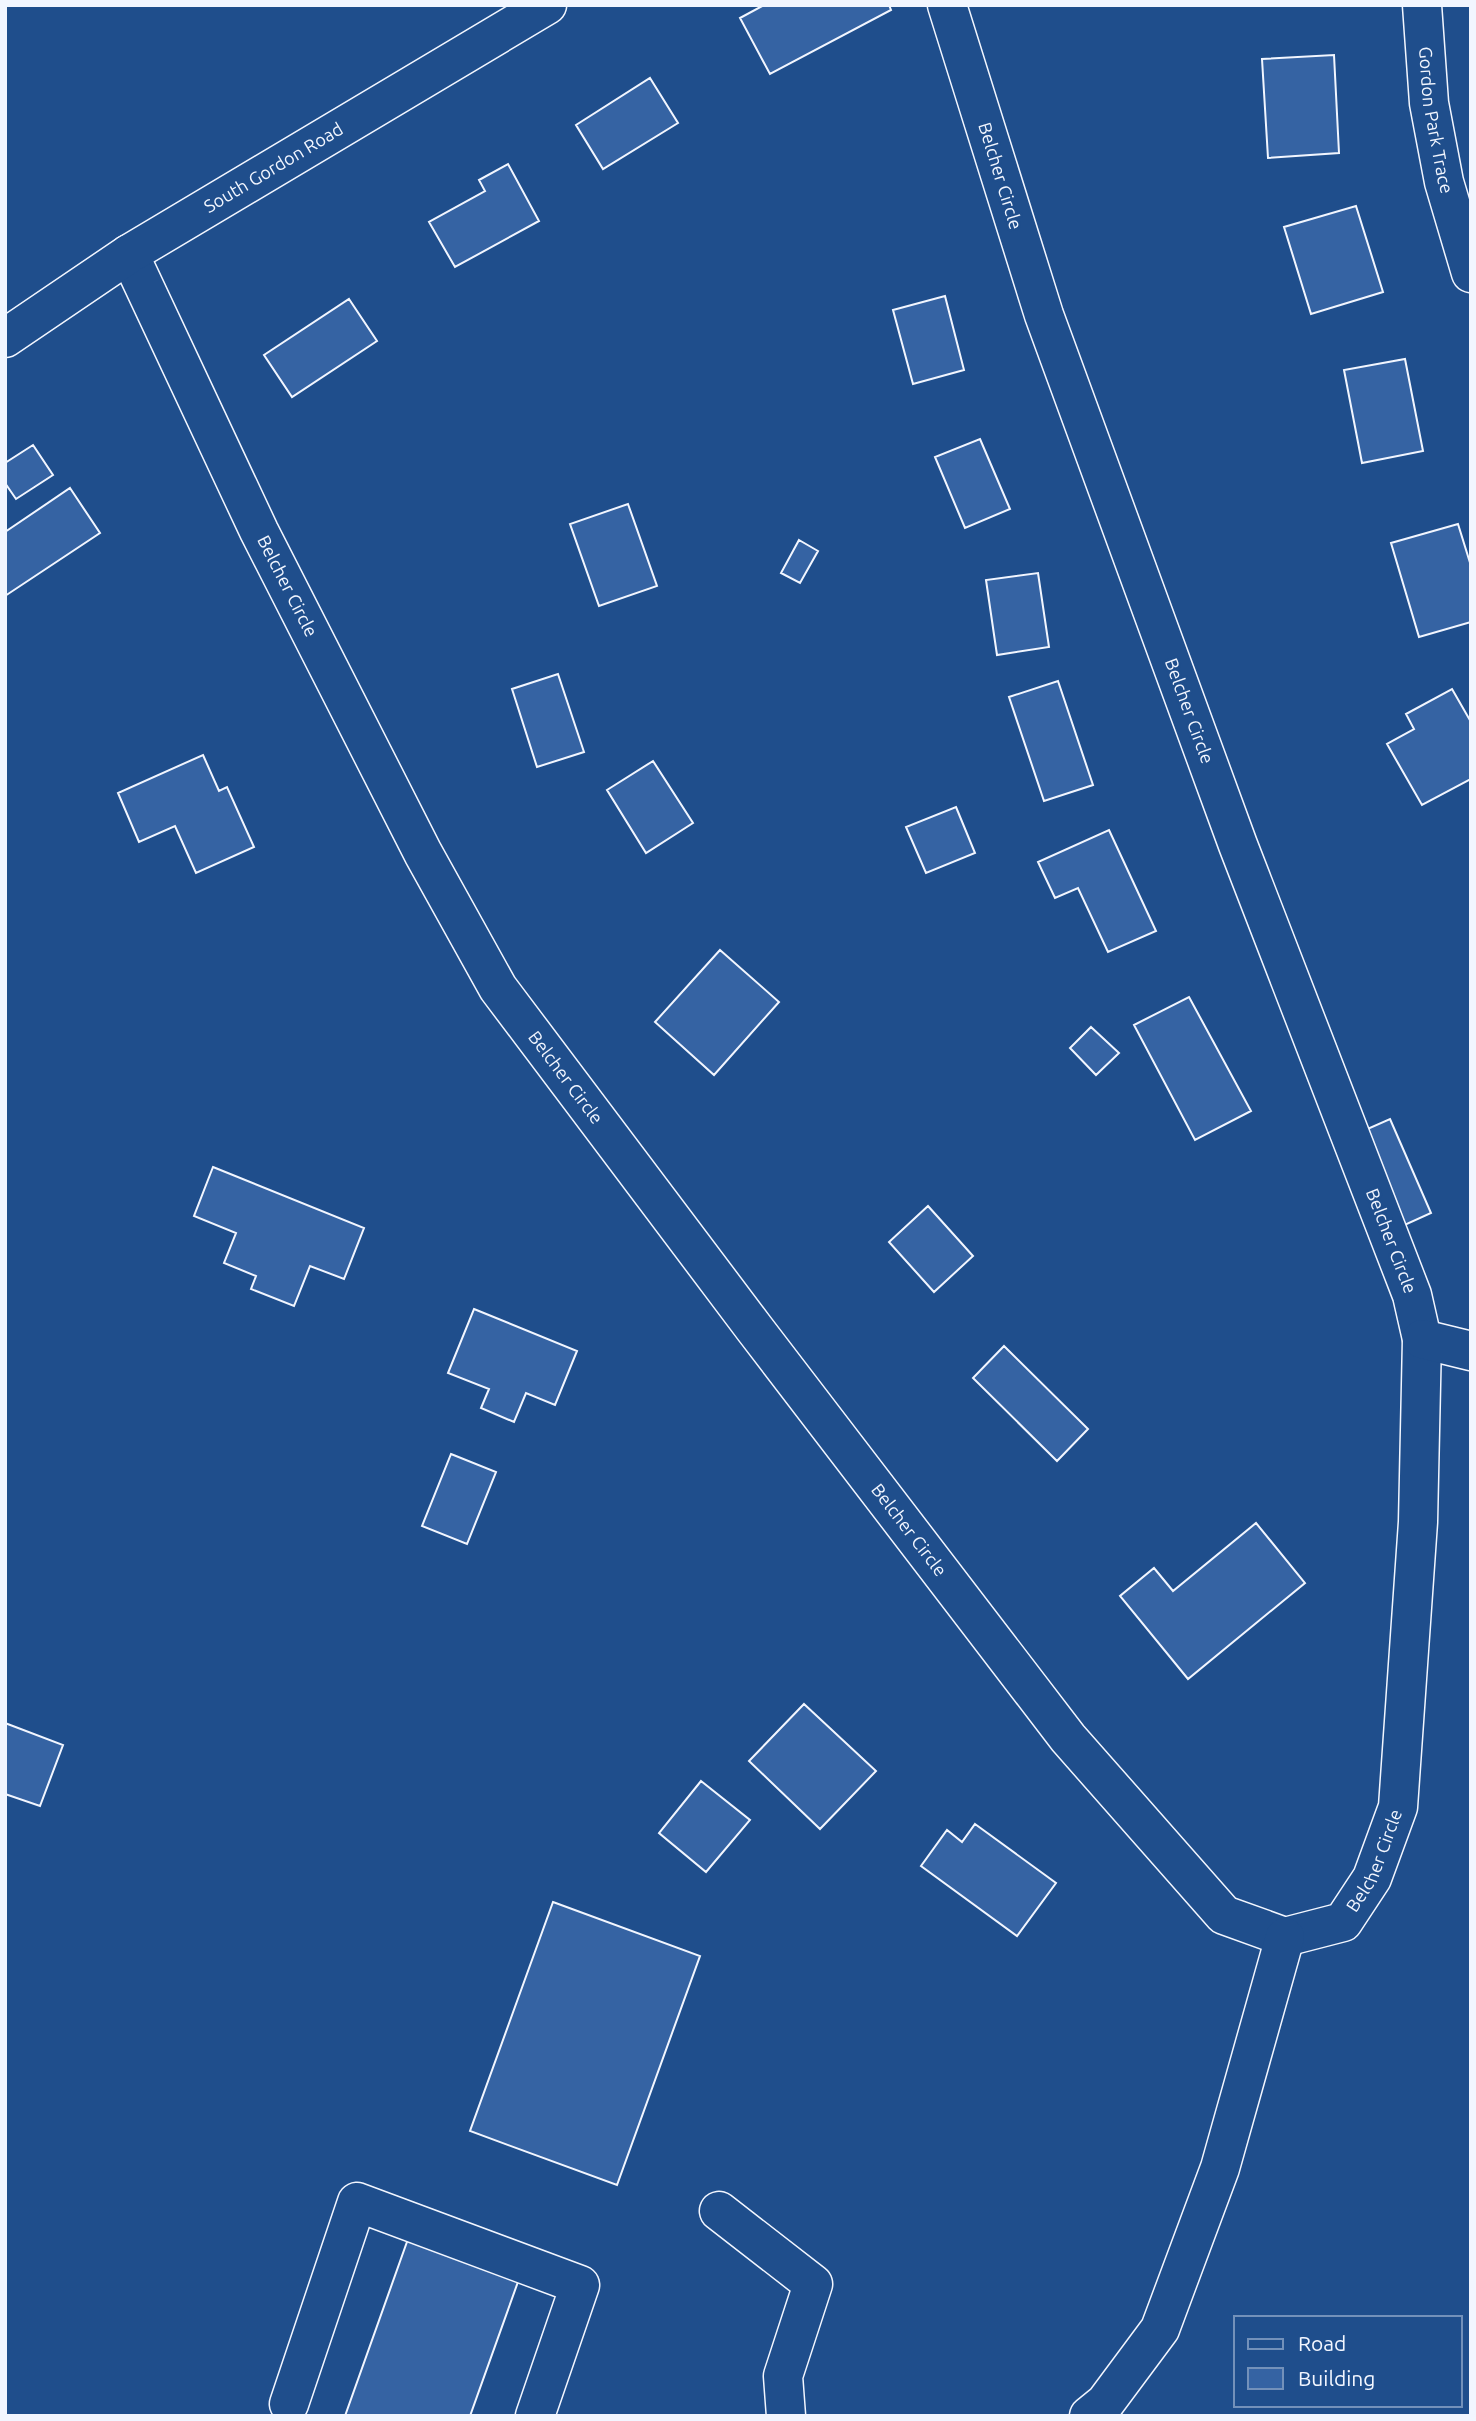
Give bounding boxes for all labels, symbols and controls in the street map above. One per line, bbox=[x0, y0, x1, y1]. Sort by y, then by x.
street label: Gordon Park Trace bbox=[1416, 46, 1458, 196]
street label: South Gordon Road bbox=[200, 118, 346, 216]
street label: Belcher Circle bbox=[975, 120, 1027, 232]
street label: Belcher Circle bbox=[254, 532, 322, 640]
street label: Belcher Circle bbox=[1162, 655, 1218, 766]
street label: Belcher Circle bbox=[525, 1027, 608, 1127]
street label: Belcher Circle bbox=[1363, 1185, 1421, 1296]
street label: Belcher Circle bbox=[868, 1479, 951, 1580]
street label: Belcher Circle bbox=[1342, 1806, 1405, 1915]
legend bbox=[1234, 2316, 1462, 2407]
text: Road bbox=[1298, 2331, 1346, 2355]
text: Building bbox=[1298, 2366, 1375, 2390]

